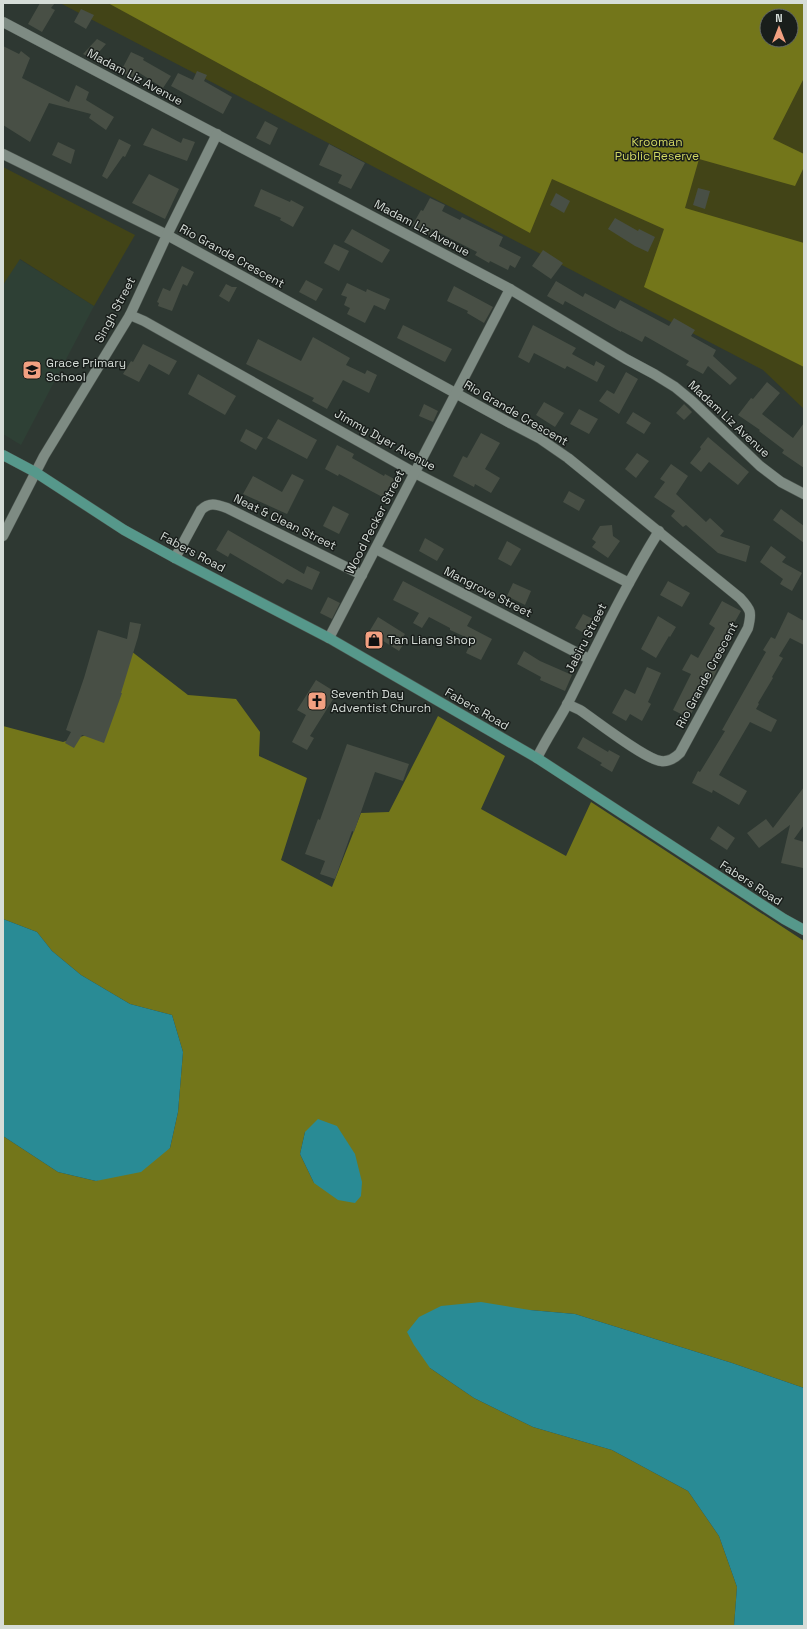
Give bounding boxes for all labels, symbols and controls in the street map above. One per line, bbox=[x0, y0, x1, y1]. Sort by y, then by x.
north arrow bbox=[759, 8, 799, 48]
text: N bbox=[775, 11, 783, 25]
street label: Madam Liz Avenue bbox=[84, 45, 186, 109]
park label: Krooman Public Reserve bbox=[615, 134, 699, 164]
street label: Madam Liz Avenue bbox=[371, 196, 473, 260]
street label: Rio Grande Crescent bbox=[177, 220, 287, 292]
street label: Singh Street bbox=[91, 274, 139, 346]
place label: Grace Primary School bbox=[46, 355, 126, 385]
school or university icon: Grace Primary School bbox=[21, 359, 43, 381]
street label: Rio Grande Crescent bbox=[461, 377, 571, 449]
street label: Madam Liz Avenue bbox=[685, 377, 773, 461]
street label: Jimmy Dyer Avenue bbox=[332, 406, 438, 474]
street label: Wood Pecker Street bbox=[342, 467, 408, 577]
street label: Neat & Clean Street bbox=[231, 490, 339, 554]
street label: Fabers Road bbox=[158, 528, 228, 576]
street label: Mangrove Street bbox=[441, 563, 535, 621]
street label: Jabiru Street bbox=[562, 601, 610, 675]
street label: Rio Grande Crescent bbox=[672, 619, 742, 731]
shop icon: Tan Liang Shop bbox=[363, 629, 385, 651]
place label: Tan Liang Shop bbox=[388, 632, 476, 648]
street label: Fabers Road bbox=[442, 684, 512, 734]
place label: Seventh Day Adventist Church bbox=[331, 686, 431, 716]
church icon: Seventh Day Adventist Church bbox=[306, 690, 328, 712]
street label: Fabers Road bbox=[717, 857, 785, 909]

